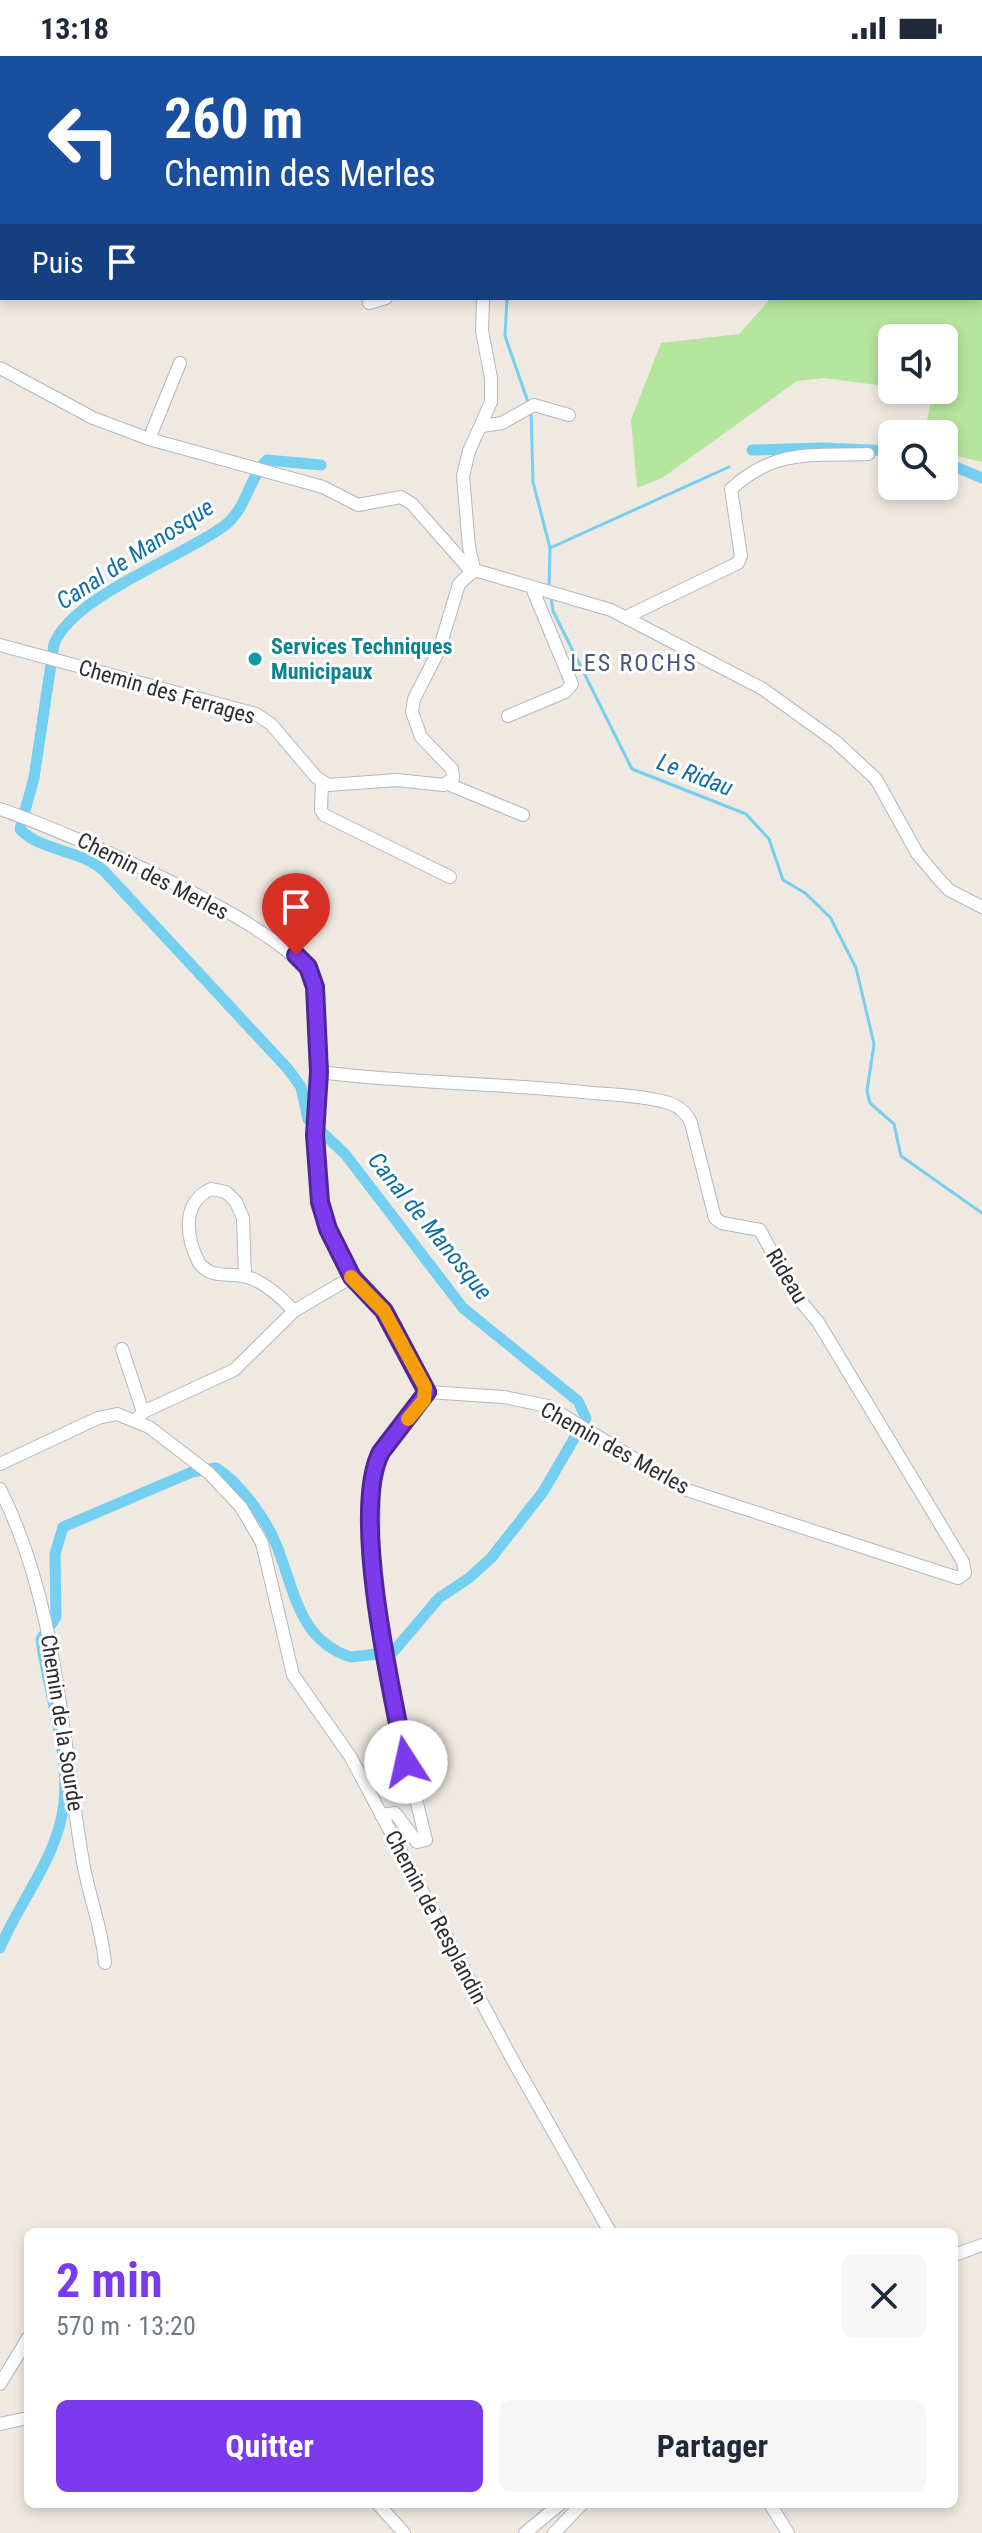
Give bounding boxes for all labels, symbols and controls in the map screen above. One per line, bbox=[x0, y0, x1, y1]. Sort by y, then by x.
text: 13:18 bbox=[40, 11, 109, 46]
text: 260 m bbox=[164, 86, 303, 152]
icon: left bbox=[32, 88, 136, 192]
text: Chemin des Merles bbox=[164, 153, 436, 195]
icon: arrive bbox=[100, 240, 144, 284]
text: Puis bbox=[32, 245, 84, 280]
map controls bbox=[878, 324, 958, 500]
button: sound bbox=[878, 324, 958, 404]
button: search bbox=[878, 420, 958, 500]
water label: Canal de Manosque bbox=[51, 493, 219, 615]
place label: Services Techniques Municipaux bbox=[271, 634, 452, 684]
district label: LES ROCHS bbox=[570, 649, 698, 677]
marker: Services Techniques Municipaux bbox=[246, 650, 264, 668]
street label: Chemin des Ferrages bbox=[76, 655, 258, 729]
water label: Le Ridau bbox=[653, 748, 737, 802]
street label: Chemin des Merles bbox=[73, 827, 233, 925]
pin bbox=[262, 873, 330, 955]
icon: arrive bbox=[274, 885, 318, 929]
water label: Canal de Manosque bbox=[362, 1147, 498, 1305]
street label: Rideau bbox=[761, 1244, 813, 1308]
street label: Chemin des Merles bbox=[536, 1397, 694, 1499]
street label: Chemin de la Sourde bbox=[36, 1633, 88, 1813]
position arrow bbox=[364, 1720, 448, 1804]
street label: Chemin de Resplandin bbox=[380, 1826, 492, 2008]
text: 2 min bbox=[56, 2252, 163, 2309]
button: close bbox=[842, 2254, 926, 2338]
text: 570 m · 13:20 bbox=[56, 2311, 196, 2341]
button: Quitter bbox=[56, 2400, 483, 2492]
button: Partager bbox=[499, 2400, 926, 2492]

